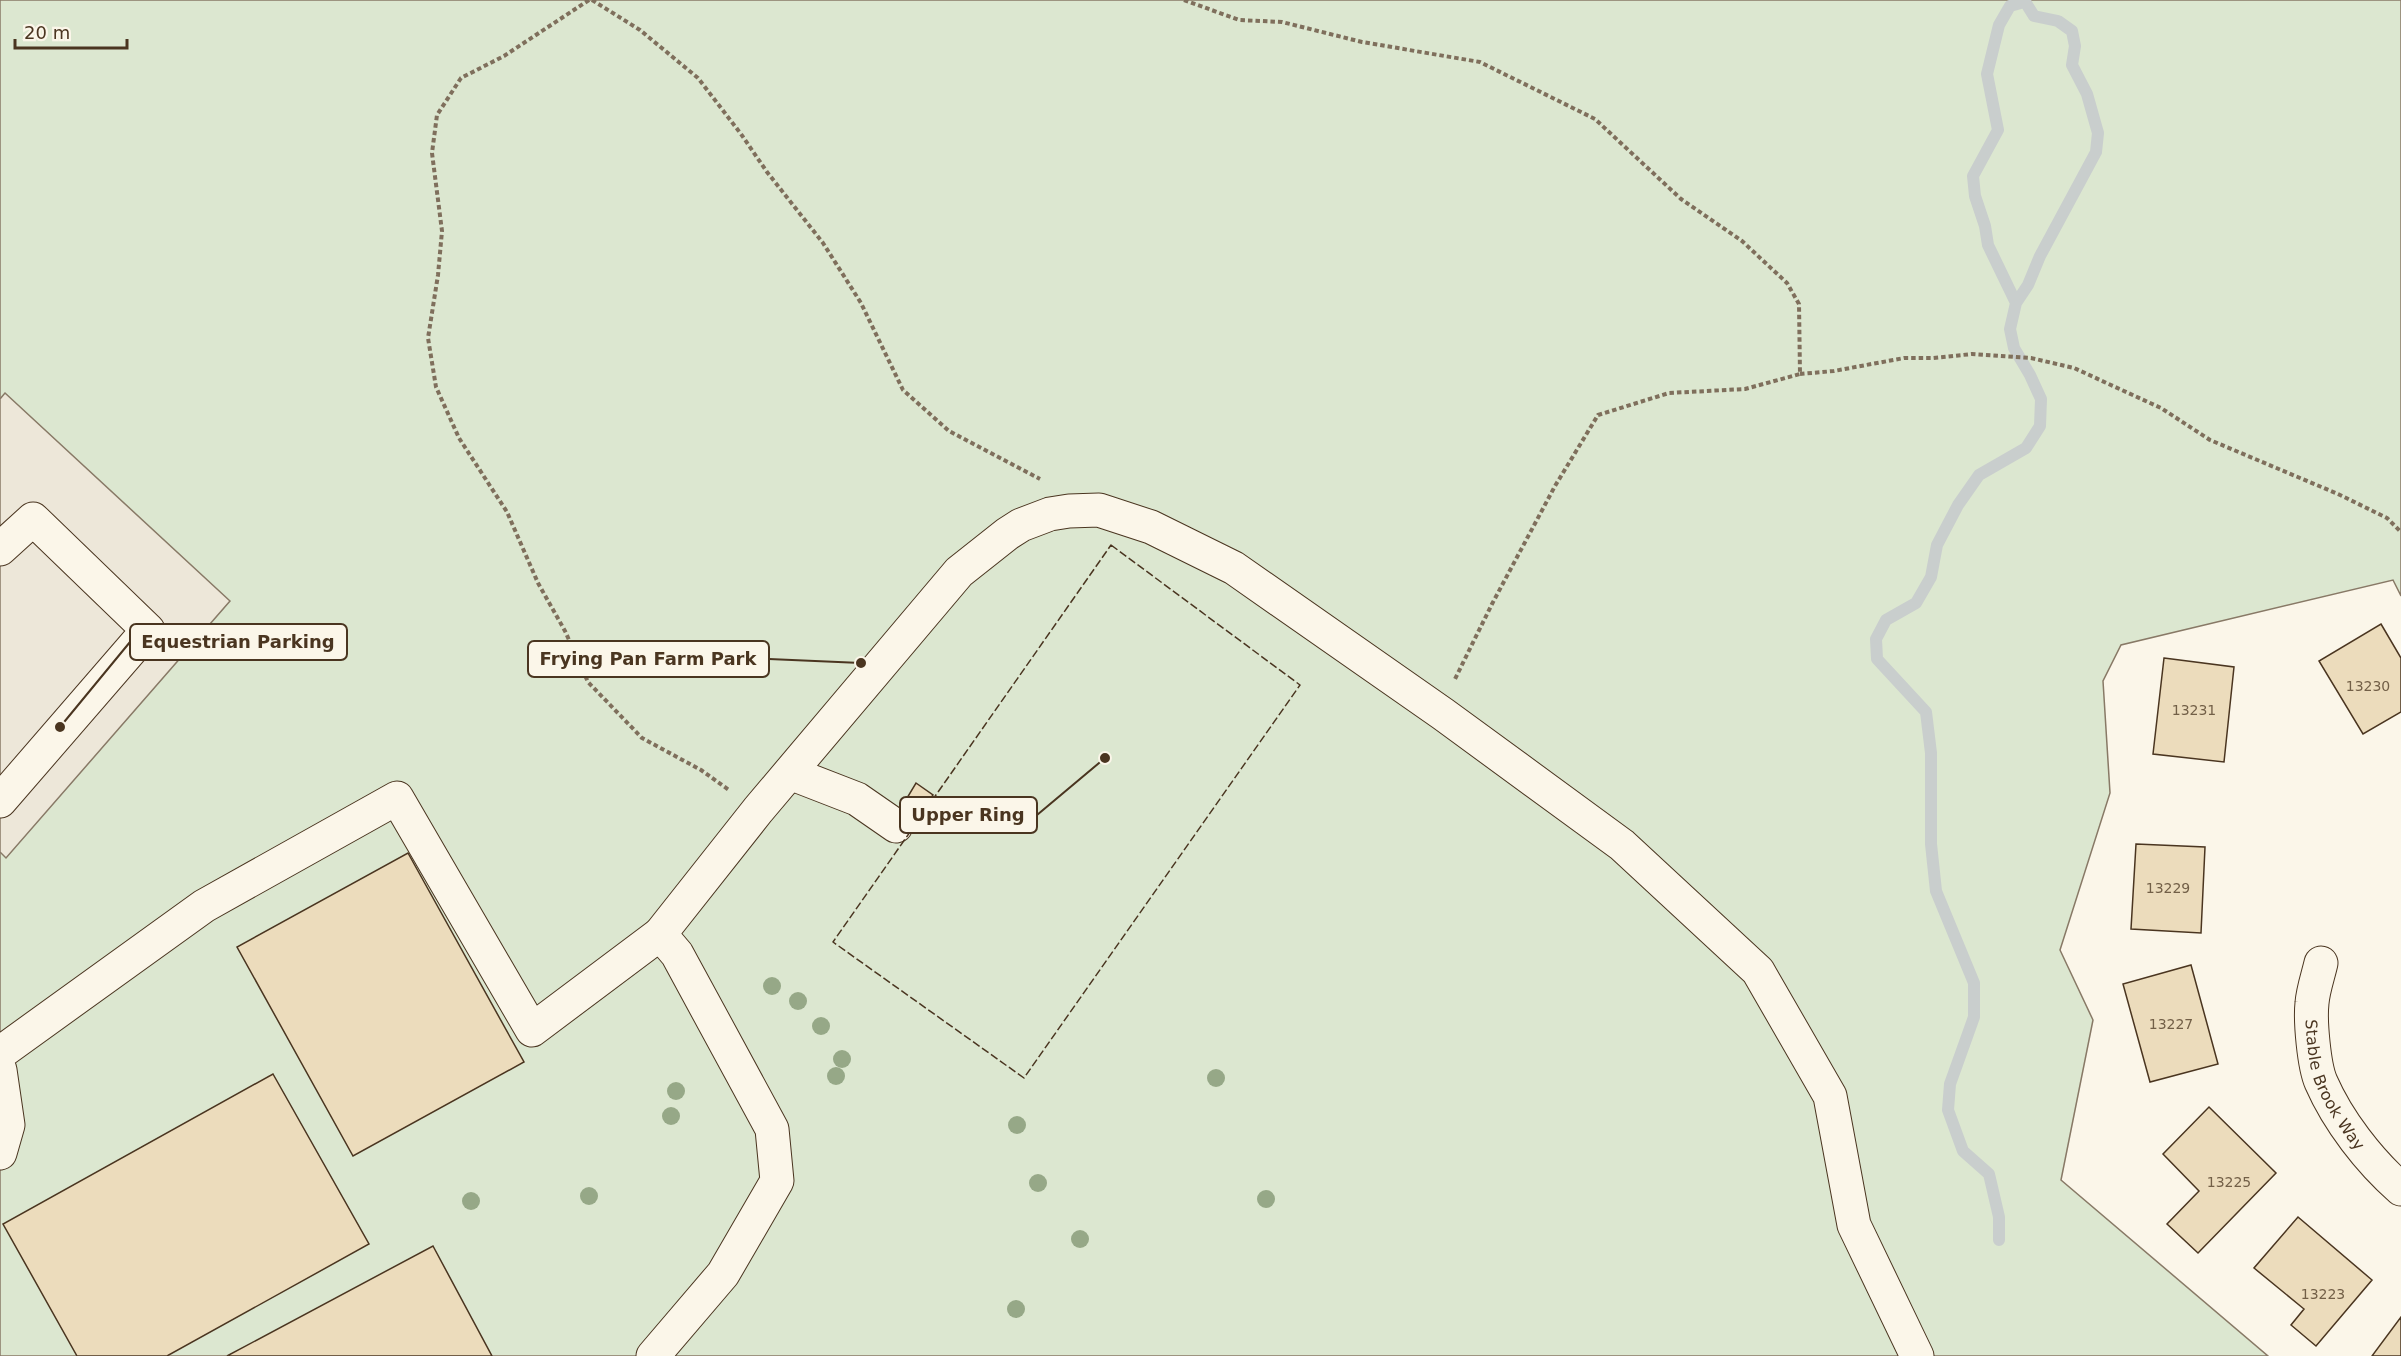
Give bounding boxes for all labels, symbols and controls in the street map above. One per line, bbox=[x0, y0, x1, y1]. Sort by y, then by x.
scale bar bbox=[15, 12, 128, 50]
text: 20 m bbox=[24, 22, 70, 43]
callout: Equestrian Parking bbox=[130, 624, 347, 660]
text: Equestrian Parking bbox=[141, 631, 335, 652]
callout: Frying Pan Farm Park bbox=[528, 641, 769, 677]
text: Frying Pan Farm Park bbox=[540, 648, 757, 669]
house number: 13230 bbox=[2346, 678, 2390, 694]
house number: 13231 bbox=[2172, 702, 2216, 718]
callout: Upper Ring bbox=[900, 797, 1037, 833]
text: Upper Ring bbox=[911, 804, 1025, 825]
house number: 13229 bbox=[2146, 880, 2190, 896]
house number: 13227 bbox=[2149, 1016, 2193, 1032]
street label: Stable Brook Way bbox=[2302, 1019, 2369, 1154]
house number: 13225 bbox=[2207, 1174, 2251, 1190]
house number: 13223 bbox=[2301, 1286, 2345, 1302]

